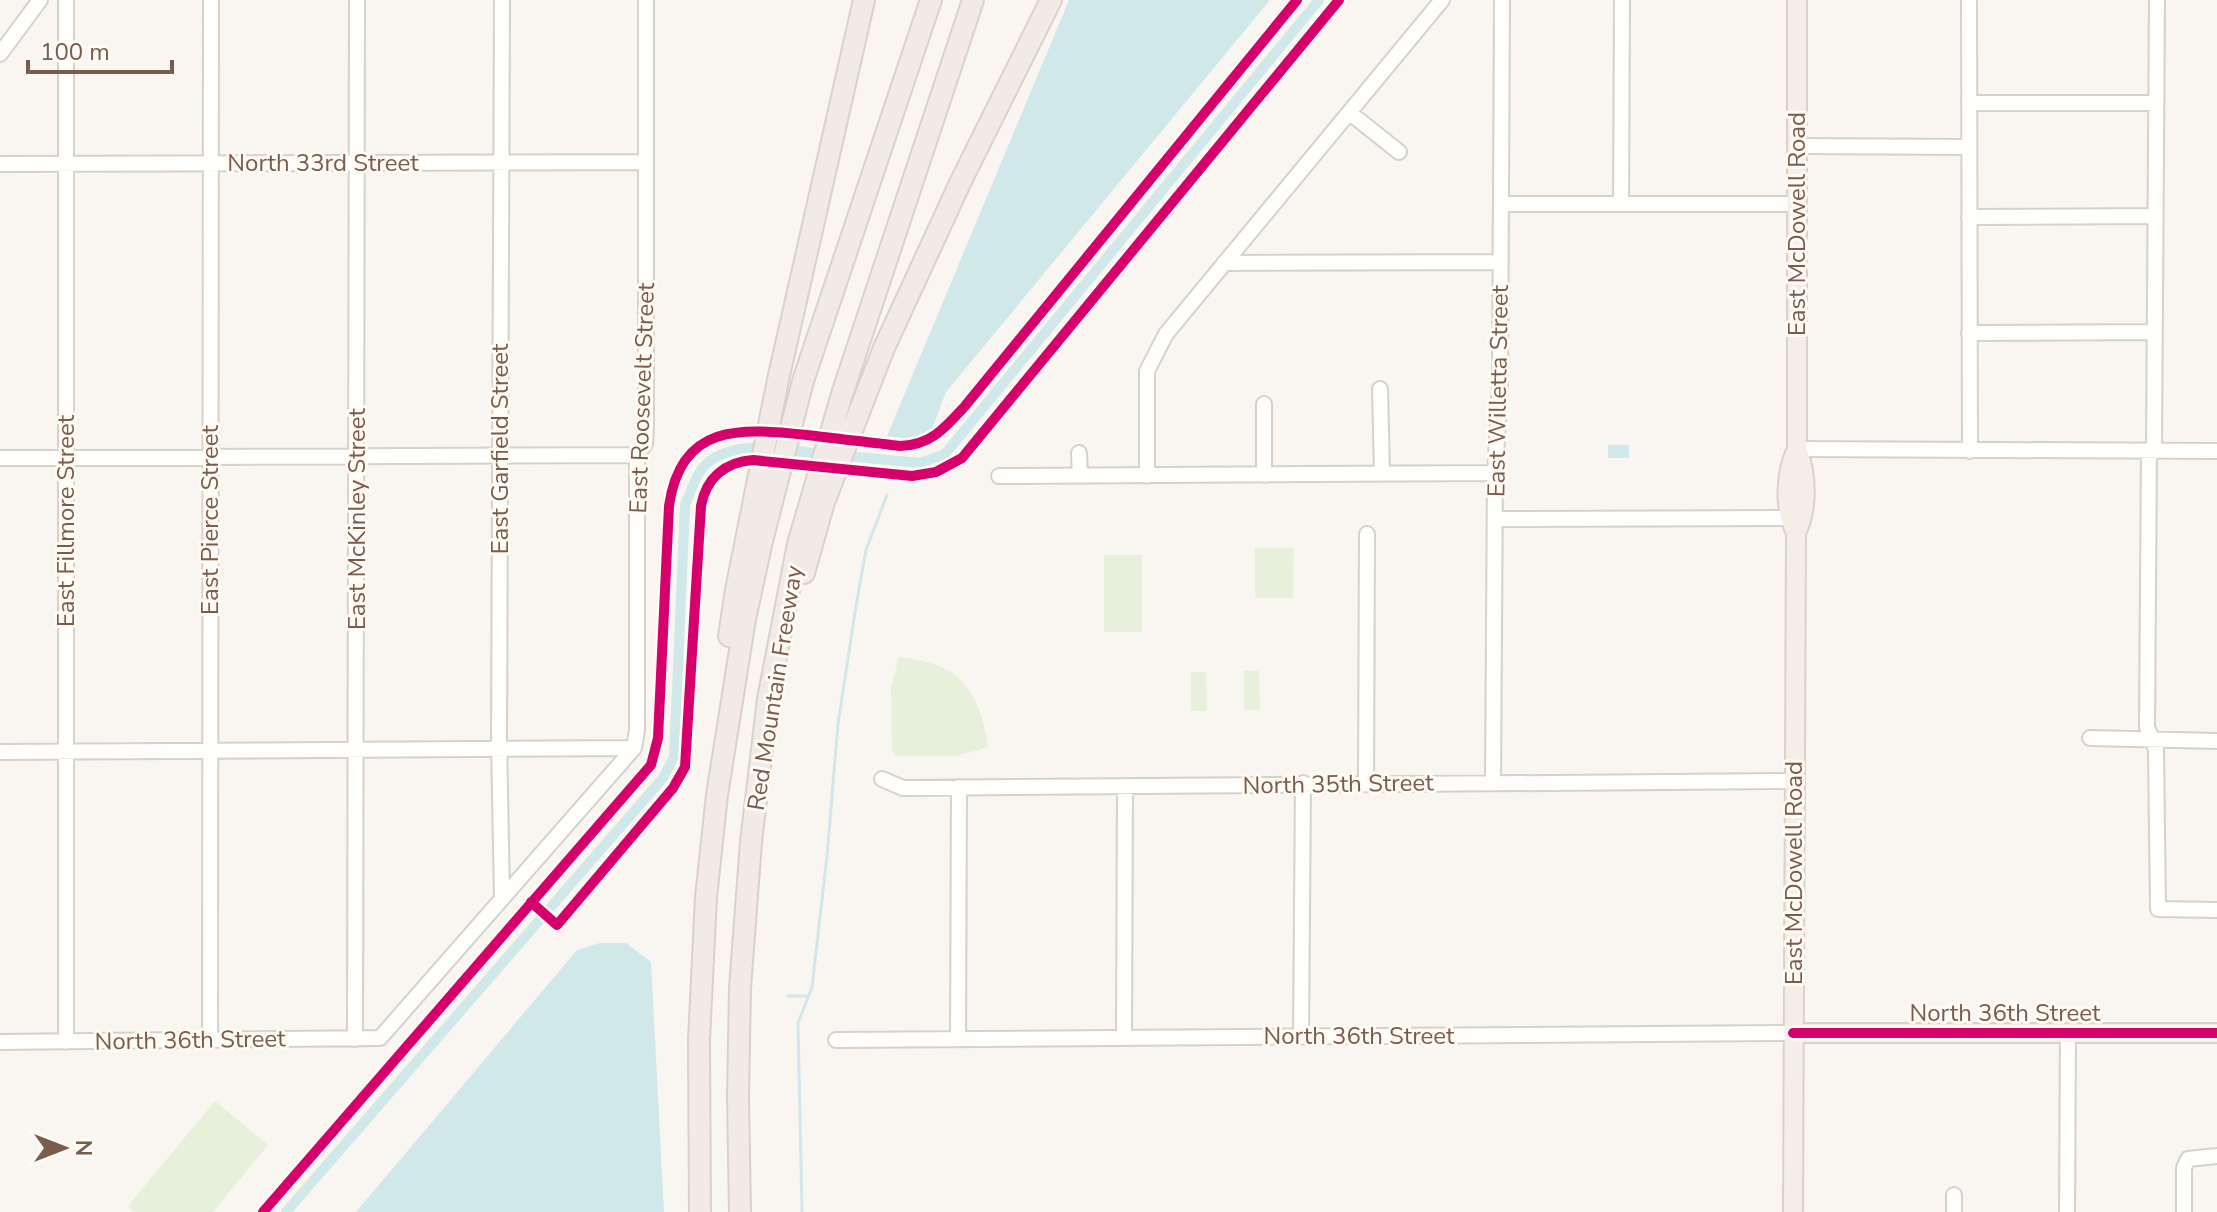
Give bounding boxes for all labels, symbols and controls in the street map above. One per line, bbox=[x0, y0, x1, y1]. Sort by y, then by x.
scale bar bbox=[28, 24, 172, 74]
text: 100 m bbox=[40, 36, 110, 68]
street label: East McDowell Road bbox=[1781, 112, 1813, 336]
street label: North 33rd Street bbox=[227, 147, 419, 179]
street label: East Roosevelt Street bbox=[622, 281, 662, 514]
street label: East Willetta Street bbox=[1480, 284, 1516, 497]
street label: East Garfield Street bbox=[484, 343, 516, 554]
street label: East McKinley Street bbox=[341, 407, 373, 630]
street label: East Fillmore Street bbox=[50, 414, 82, 627]
street label: East Pierce Street bbox=[194, 425, 226, 615]
street label: Red Mountain Freeway bbox=[740, 562, 810, 813]
street label: East McDowell Road bbox=[1778, 761, 1810, 985]
street label: North 35th Street bbox=[1242, 766, 1434, 802]
street label: North 36th Street bbox=[1909, 997, 2101, 1029]
street label: North 36th Street bbox=[1263, 1020, 1455, 1052]
street label: North 36th Street bbox=[94, 1022, 286, 1058]
north arrow bbox=[24, 1108, 104, 1188]
text: N bbox=[68, 1140, 98, 1156]

